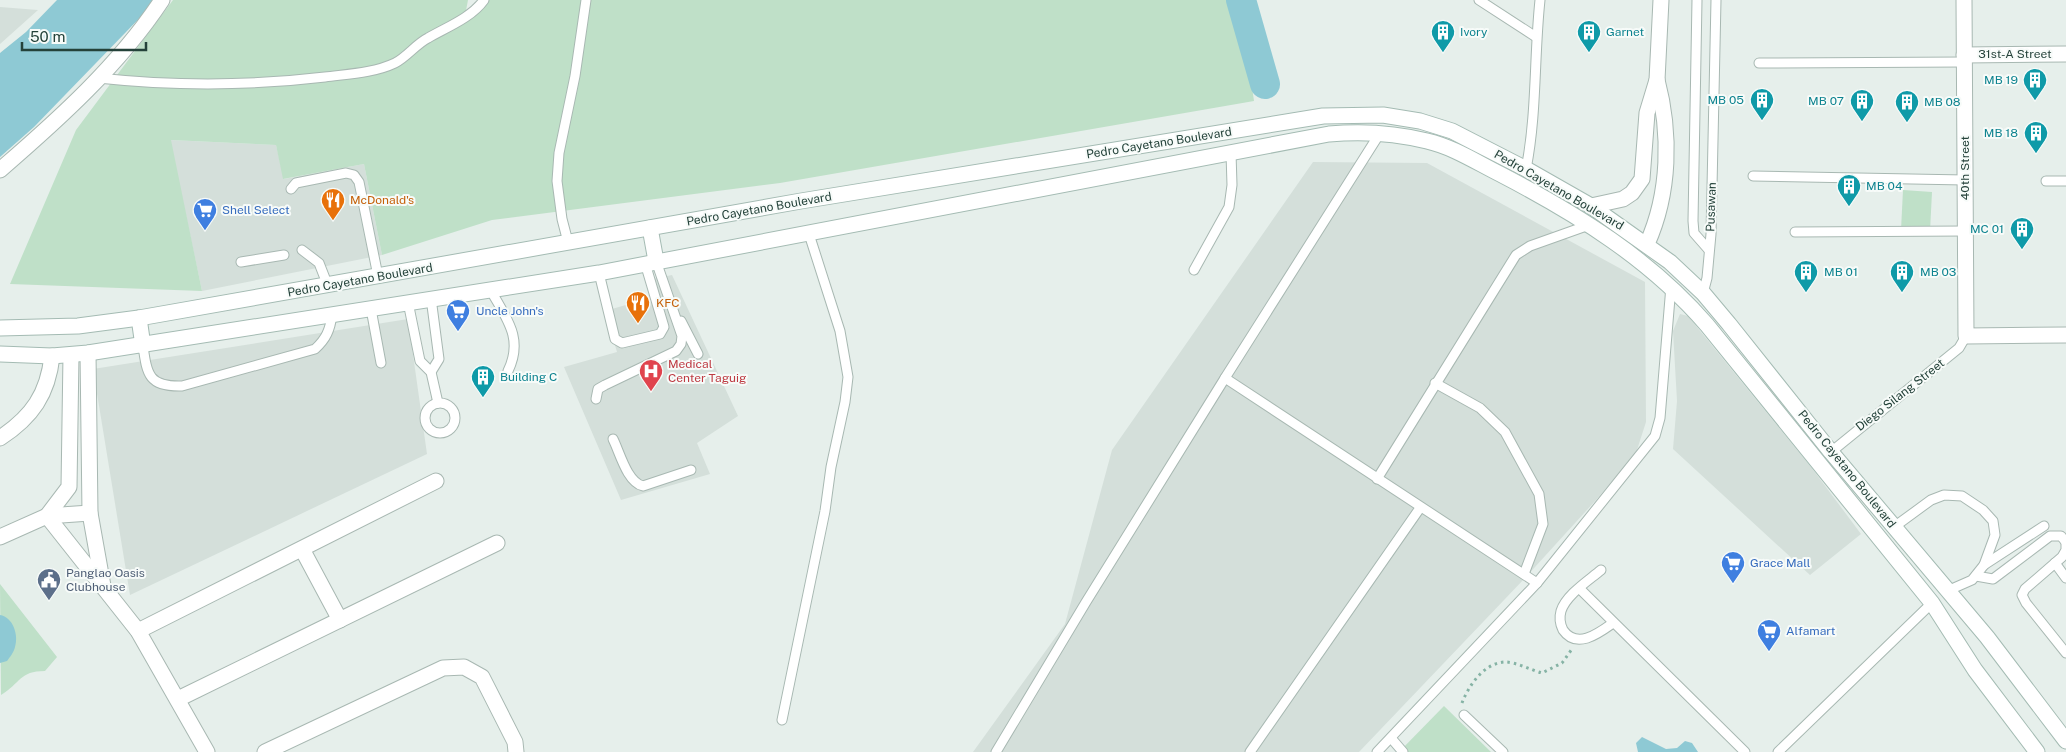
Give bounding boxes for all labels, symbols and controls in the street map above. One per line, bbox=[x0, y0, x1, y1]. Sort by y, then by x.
building icon: Ivory bbox=[1430, 19, 1456, 53]
building icon: Garnet bbox=[1576, 19, 1602, 53]
scale bar bbox=[22, 20, 146, 52]
place label: Ivory bbox=[1460, 25, 1488, 39]
place label: Garnet bbox=[1606, 25, 1645, 39]
text: 50 m bbox=[30, 28, 65, 45]
street label: 31st-A Street bbox=[1978, 47, 2052, 61]
building icon: MB 19 bbox=[2022, 67, 2048, 101]
place label: MB 19 bbox=[1984, 73, 2018, 87]
building icon: MB 05 bbox=[1749, 87, 1775, 121]
building icon: MB 07 bbox=[1849, 88, 1875, 122]
building icon: MB 08 bbox=[1894, 89, 1920, 123]
place label: MB 05 bbox=[1707, 93, 1744, 107]
place label: MB 07 bbox=[1808, 94, 1844, 108]
place label: MB 08 bbox=[1924, 95, 1961, 109]
building icon: MB 18 bbox=[2023, 120, 2049, 154]
street label: Pedro Cayetano Boulevard bbox=[1085, 125, 1233, 161]
place label: MB 18 bbox=[1984, 126, 2018, 140]
street label: 40th Street bbox=[1958, 135, 1972, 200]
street label: Pedro Cayetano Boulevard bbox=[1492, 147, 1626, 233]
building icon: MB 04 bbox=[1836, 173, 1862, 207]
place label: MB 04 bbox=[1866, 179, 1903, 193]
street label: Pusawan bbox=[1703, 182, 1719, 232]
restaurant icon: McDonald's bbox=[320, 187, 346, 221]
street label: Pedro Cayetano Boulevard bbox=[685, 189, 833, 229]
place label: McDonald's bbox=[350, 193, 414, 207]
supermarket icon: Shell Select bbox=[192, 197, 218, 231]
place label: Shell Select bbox=[222, 203, 290, 217]
building icon: MC 01 bbox=[2009, 216, 2035, 250]
place label: MC 01 bbox=[1970, 222, 2004, 236]
building icon: MB 01 bbox=[1793, 259, 1819, 293]
building icon: MB 03 bbox=[1889, 259, 1915, 293]
street label: Pedro Cayetano Boulevard bbox=[286, 260, 434, 300]
place label: MB 01 bbox=[1824, 265, 1858, 279]
place label: MB 03 bbox=[1920, 265, 1956, 279]
restaurant icon: KFC bbox=[625, 290, 651, 324]
place label: KFC bbox=[656, 296, 680, 310]
supermarket icon: Uncle John's bbox=[445, 298, 471, 332]
place label: Uncle John's bbox=[476, 304, 544, 318]
street label: Diego Silang Street bbox=[1853, 356, 1947, 434]
place label: Medical Center Taguig bbox=[668, 357, 746, 385]
hospital icon: Medical Center Taguig bbox=[638, 358, 664, 392]
building icon: Building C bbox=[470, 364, 496, 398]
place label: Building C bbox=[500, 370, 557, 384]
street label: Pedro Cayetano Boulevard bbox=[1795, 407, 1899, 531]
supermarket icon: Grace Mall bbox=[1720, 550, 1746, 584]
place label: Grace Mall bbox=[1750, 556, 1811, 570]
place label: Panglao Oasis Clubhouse bbox=[66, 566, 145, 594]
public building icon: Panglao Oasis Clubhouse bbox=[36, 567, 62, 601]
supermarket icon: Alfamart bbox=[1756, 618, 1782, 652]
place label: Alfamart bbox=[1786, 624, 1836, 638]

